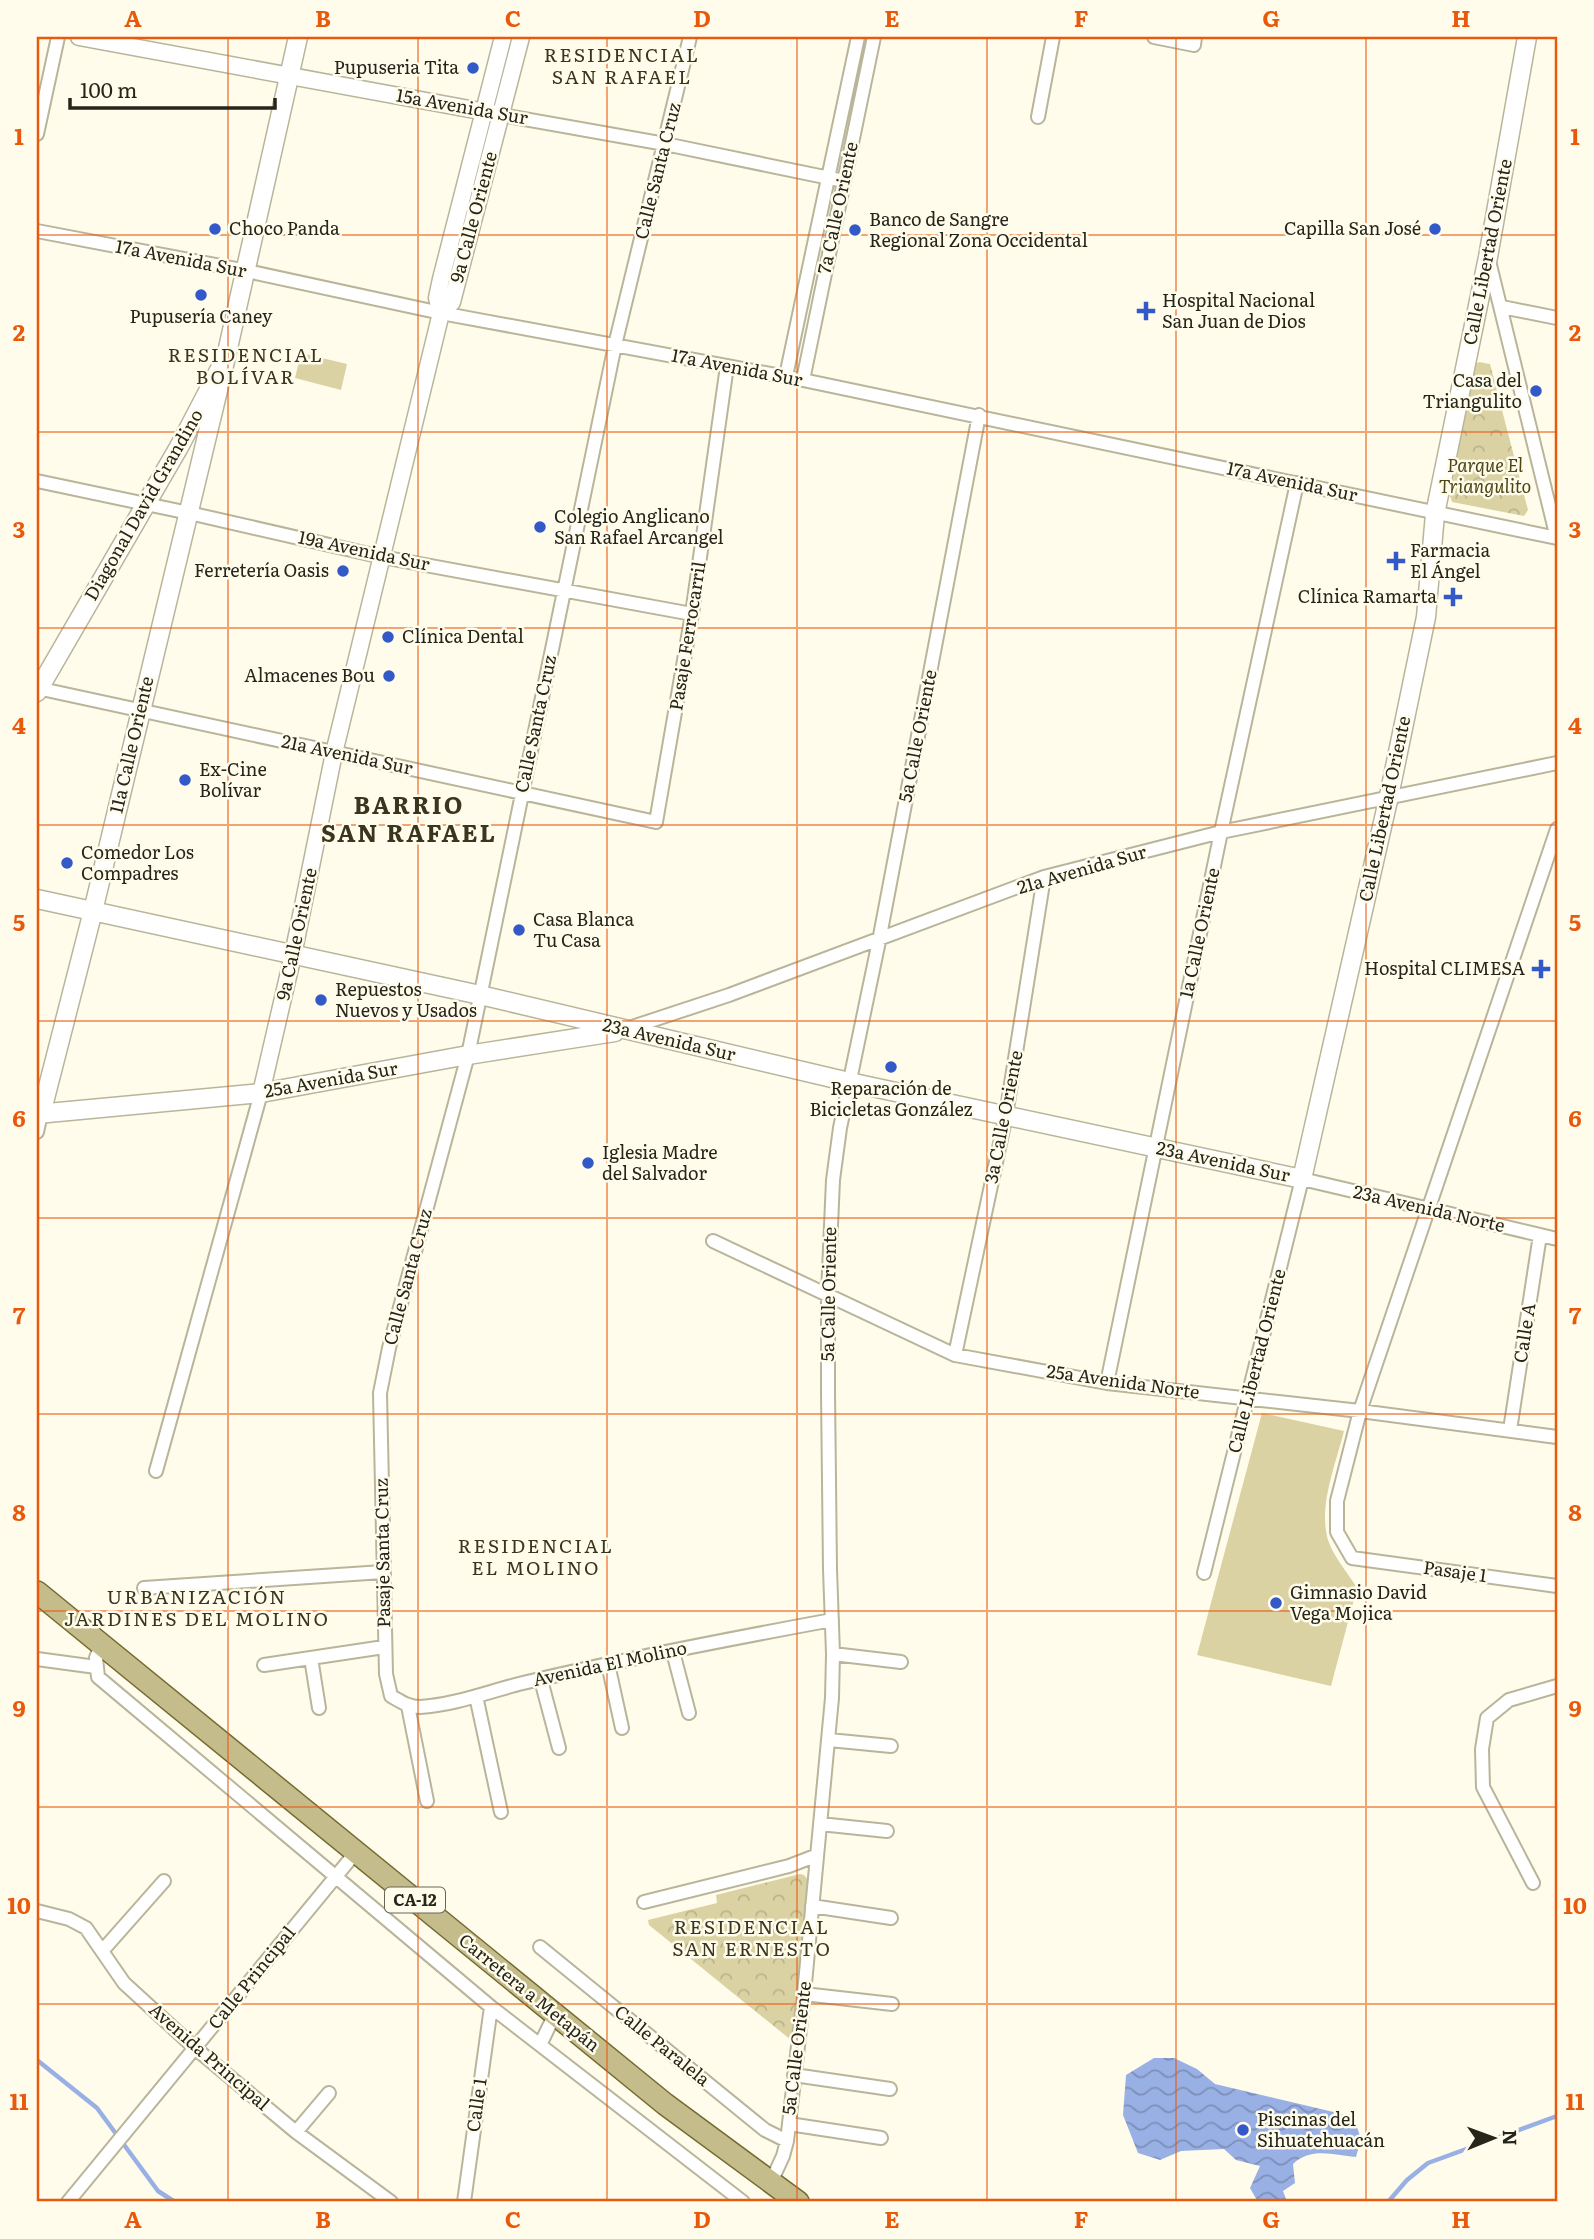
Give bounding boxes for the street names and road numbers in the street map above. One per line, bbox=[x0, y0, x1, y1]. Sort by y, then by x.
street label: 15a Avenida Sur bbox=[394, 81, 531, 130]
street label: Calle Santa Cruz bbox=[627, 99, 687, 242]
street label: 7a Calle Oriente bbox=[809, 139, 864, 276]
street label: 9a Calle Oriente bbox=[442, 148, 503, 285]
street label: Calle Libertad Oriente bbox=[1455, 156, 1518, 347]
street label: 17a Avenida Sur bbox=[113, 232, 250, 284]
street label: 17a Avenida Sur bbox=[669, 341, 806, 393]
street label: Diagonal David Grandino bbox=[77, 403, 209, 605]
street label: 17a Avenida Sur bbox=[1224, 454, 1361, 508]
street label: 19a Avenida Sur bbox=[296, 522, 433, 577]
street label: Pasaje Ferrocarril bbox=[661, 559, 712, 712]
street label: Calle Santa Cruz bbox=[507, 652, 562, 795]
street label: 5a Calle Oriente bbox=[890, 667, 943, 804]
street label: 11a Calle Oriente bbox=[102, 673, 159, 816]
street label: Calle Libertad Oriente bbox=[1351, 713, 1416, 904]
street label: 21a Avenida Sur bbox=[279, 726, 416, 781]
street label: 21a Avenida Sur bbox=[1014, 837, 1150, 900]
street label: 9a Calle Oriente bbox=[268, 865, 323, 1002]
street label: 1a Calle Oriente bbox=[1172, 865, 1226, 1000]
street label: 23a Avenida Sur bbox=[600, 1010, 739, 1067]
street label: 3a Calle Oriente bbox=[976, 1048, 1029, 1186]
street label: 25a Avenida Sur bbox=[262, 1053, 400, 1104]
street label: 23a Avenida Sur bbox=[1154, 1133, 1293, 1188]
street label: 23a Avenida Norte bbox=[1351, 1177, 1508, 1238]
street label: Calle Santa Cruz bbox=[375, 1205, 438, 1348]
street label: 5a Calle Oriente bbox=[813, 1226, 842, 1362]
street label: Calle Libertad Oriente bbox=[1220, 1266, 1292, 1456]
street label: Calle A bbox=[1505, 1301, 1542, 1365]
street label: 25a Avenida Norte bbox=[1045, 1356, 1202, 1405]
street label: Pasaje Santa Cruz bbox=[367, 1478, 396, 1628]
street label: Pasaje 1 bbox=[1422, 1553, 1489, 1588]
street label: Avenida El Molino bbox=[530, 1633, 689, 1692]
road number: CA-12 bbox=[385, 1888, 445, 1912]
street label: Calle Principal bbox=[201, 1920, 301, 2034]
street label: Carretera a Metapán bbox=[453, 1926, 607, 2058]
street label: 5a Calle Oriente bbox=[774, 1979, 817, 2116]
street label: Avenida Principal bbox=[144, 1996, 276, 2116]
street label: Calle Paralela bbox=[609, 1998, 717, 2092]
street label: Calle 1 bbox=[458, 2076, 493, 2134]

